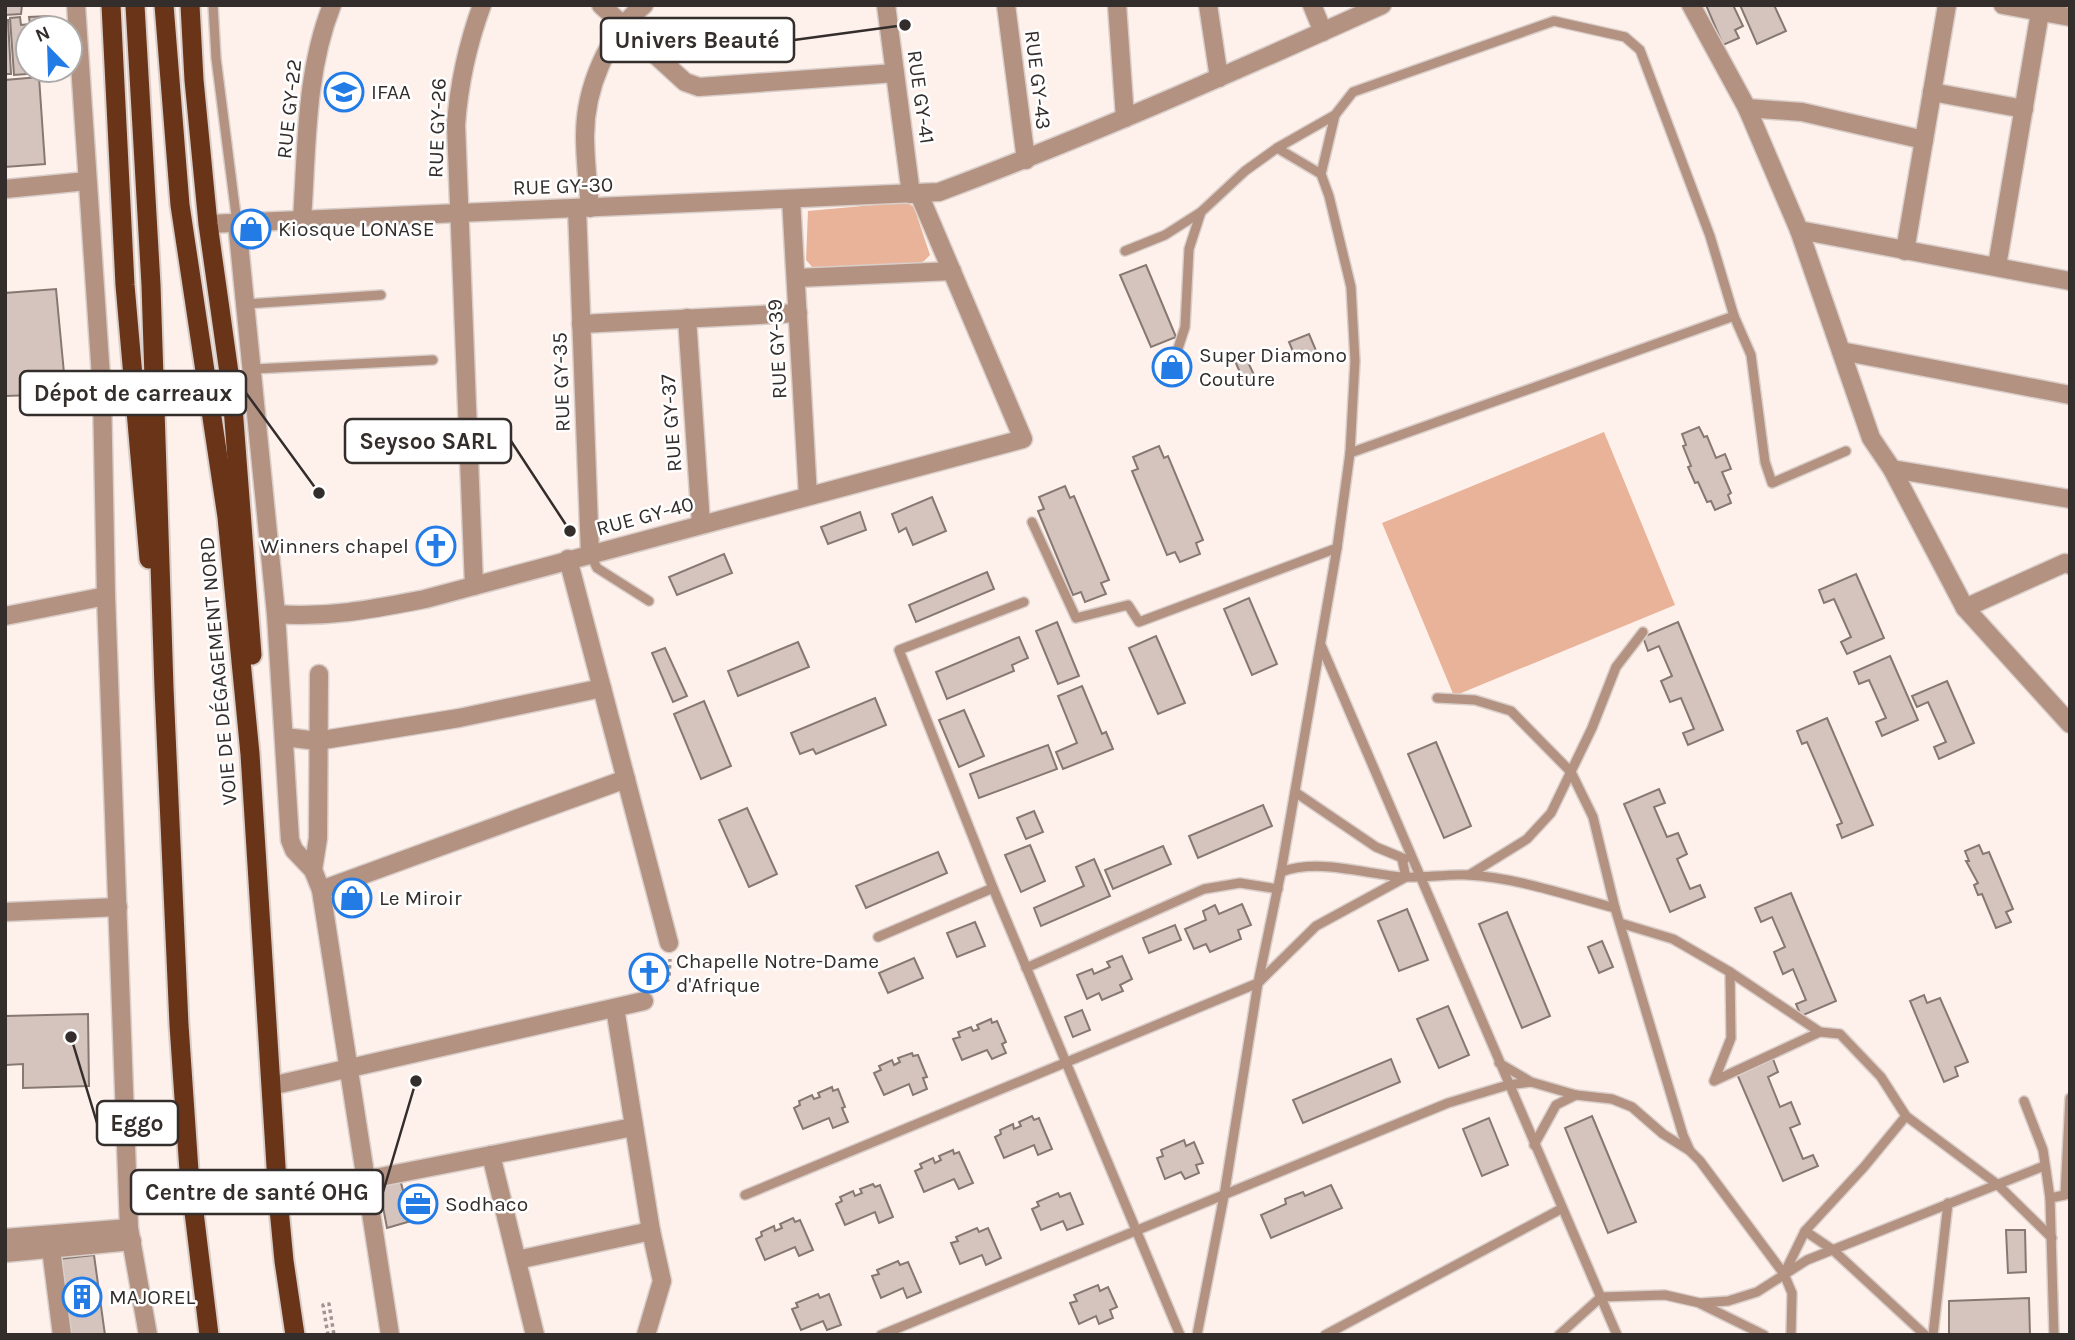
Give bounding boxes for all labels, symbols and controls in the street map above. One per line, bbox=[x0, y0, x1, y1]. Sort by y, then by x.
north arrow bbox=[14, 14, 84, 84]
callout: Univers Beauté bbox=[601, 18, 794, 62]
text: N bbox=[32, 21, 53, 47]
text: Univers Beauté bbox=[614, 27, 780, 54]
street label: RUE GY-43 bbox=[1020, 29, 1056, 131]
street label: RUE GY-41 bbox=[903, 49, 939, 145]
street label: RUE GY-22 bbox=[272, 58, 306, 160]
school or university icon: IFAA bbox=[323, 71, 365, 113]
street label: RUE GY-26 bbox=[423, 78, 451, 178]
place label: IFAA bbox=[371, 80, 411, 104]
street label: RUE GY-30 bbox=[512, 172, 614, 200]
shop icon: Kiosque LONASE bbox=[230, 208, 272, 250]
place label: Kiosque LONASE bbox=[278, 217, 435, 241]
street label: RUE GY-39 bbox=[762, 298, 792, 400]
street label: RUE GY-35 bbox=[547, 332, 575, 432]
place label: Super Diamono Couture bbox=[1199, 343, 1347, 391]
shop icon: Super Diamono Couture bbox=[1151, 346, 1193, 388]
callout: Dépot de carreaux bbox=[20, 371, 246, 415]
street label: RUE GY-37 bbox=[656, 373, 686, 473]
text: Dépot de carreaux bbox=[34, 380, 233, 407]
callout: Seysoo SARL bbox=[345, 419, 511, 463]
text: Seysoo SARL bbox=[359, 428, 497, 455]
street label: RUE GY-40 bbox=[594, 491, 696, 541]
church icon: Winners chapel bbox=[415, 525, 457, 567]
place label: Winners chapel bbox=[260, 534, 409, 558]
street label: VOIE DE DÉGAGEMENT NORD bbox=[194, 536, 242, 806]
shop icon: Le Miroir bbox=[331, 877, 373, 919]
place label: Le Miroir bbox=[379, 886, 462, 910]
place label: Chapelle Notre-Dame d'Afrique bbox=[676, 949, 879, 997]
church icon: Chapelle Notre-Dame d'Afrique bbox=[628, 952, 670, 994]
callout: Eggo bbox=[97, 1101, 178, 1145]
text: Eggo bbox=[110, 1110, 164, 1137]
callout: Centre de santé OHG bbox=[131, 1170, 383, 1214]
text: Centre de santé OHG bbox=[145, 1179, 369, 1206]
office icon: Sodhaco bbox=[397, 1183, 439, 1225]
place label: Sodhaco bbox=[445, 1192, 528, 1216]
building icon: MAJOREL bbox=[61, 1276, 103, 1318]
place label: MAJOREL bbox=[109, 1285, 196, 1309]

